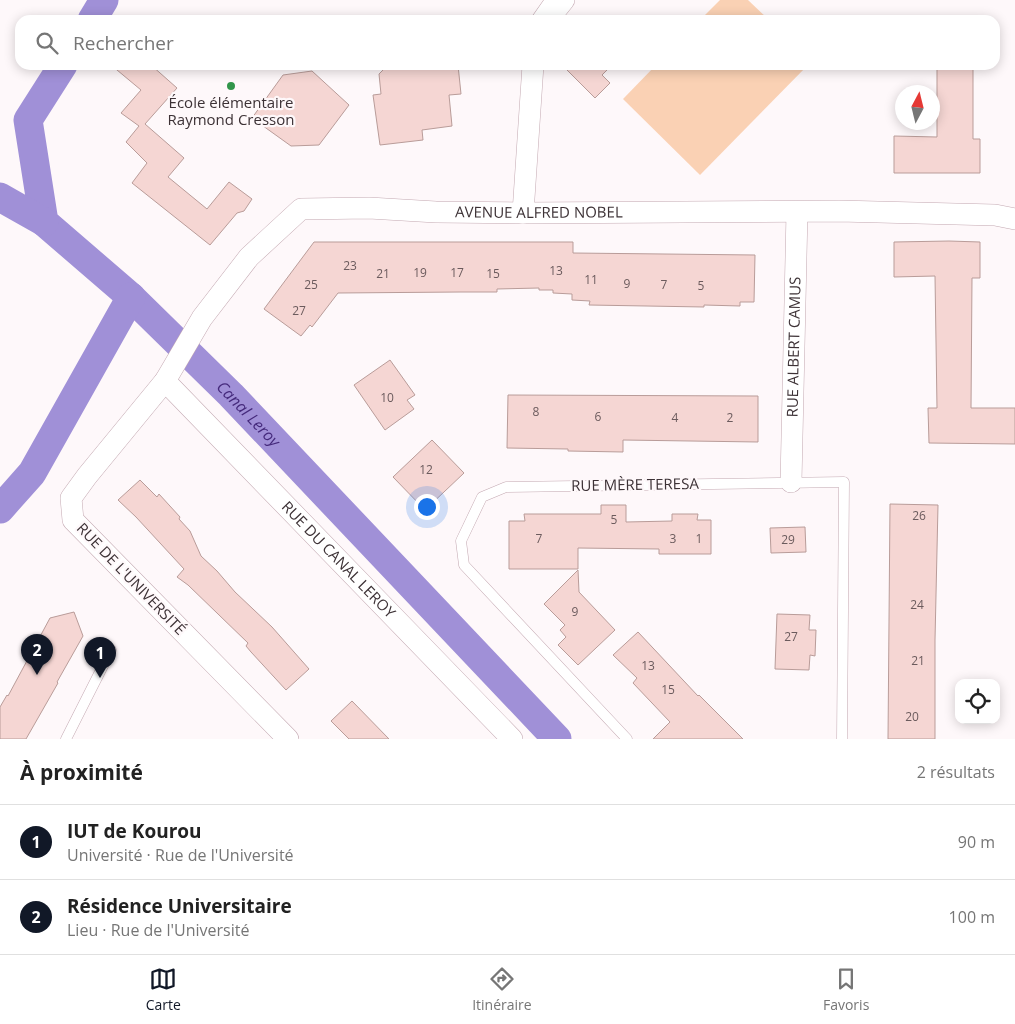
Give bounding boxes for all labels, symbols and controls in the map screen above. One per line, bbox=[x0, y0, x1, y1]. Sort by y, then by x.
search box bbox=[15, 15, 1000, 70]
icon: search bbox=[33, 29, 61, 57]
text: Rechercher bbox=[73, 30, 174, 56]
marker: École élémentaire Raymond Cresson bbox=[225, 80, 237, 92]
north arrow bbox=[895, 85, 940, 130]
place label: École élémentaire Raymond Cresson bbox=[168, 92, 294, 129]
street label: AVENUE ALFRED NOBEL bbox=[455, 201, 623, 222]
house number: 23 bbox=[343, 257, 357, 274]
house number: 13 bbox=[549, 262, 563, 279]
house number: 19 bbox=[413, 264, 427, 281]
house number: 17 bbox=[450, 264, 464, 281]
house number: 21 bbox=[376, 265, 390, 282]
house number: 15 bbox=[486, 265, 500, 282]
house number: 11 bbox=[584, 271, 598, 288]
house number: 9 bbox=[624, 275, 631, 292]
house number: 25 bbox=[304, 276, 318, 293]
house number: 7 bbox=[661, 276, 668, 293]
street label: RUE ALBERT CAMUS bbox=[781, 276, 805, 418]
house number: 5 bbox=[698, 277, 705, 294]
house number: 27 bbox=[292, 302, 306, 319]
water label: Canal Leroy bbox=[212, 376, 286, 453]
house number: 10 bbox=[380, 389, 394, 406]
house number: 8 bbox=[533, 403, 540, 420]
house number: 6 bbox=[595, 408, 602, 425]
house number: 4 bbox=[672, 409, 679, 426]
house number: 2 bbox=[727, 409, 734, 426]
house number: 12 bbox=[419, 461, 433, 478]
street label: RUE MÈRE TERESA bbox=[571, 473, 699, 495]
your location bbox=[414, 494, 440, 520]
street label: RUE DU CANAL LEROY bbox=[278, 496, 401, 622]
house number: 26 bbox=[912, 507, 926, 524]
house number: 5 bbox=[611, 511, 618, 528]
street label: RUE DE L'UNIVERSITÉ bbox=[73, 518, 191, 639]
house number: 7 bbox=[536, 530, 543, 547]
house number: 3 bbox=[670, 530, 677, 547]
house number: 1 bbox=[696, 530, 702, 547]
house number: 29 bbox=[781, 531, 795, 548]
house number: 24 bbox=[910, 596, 924, 613]
house number: 9 bbox=[572, 603, 579, 620]
house number: 27 bbox=[784, 628, 798, 645]
pin: 2 bbox=[21, 634, 53, 675]
pin: 1 bbox=[84, 637, 116, 678]
house number: 21 bbox=[911, 652, 925, 669]
house number: 13 bbox=[641, 657, 655, 674]
map controls bbox=[955, 679, 1000, 724]
button: locate bbox=[955, 679, 1000, 724]
house number: 15 bbox=[661, 681, 675, 698]
house number: 20 bbox=[905, 708, 919, 725]
text: À proximité bbox=[20, 758, 143, 786]
text: 2 résultats bbox=[917, 761, 995, 783]
text: IUT de Kourou bbox=[67, 818, 202, 844]
text: 1 bbox=[31, 831, 41, 853]
text: 90 m bbox=[958, 831, 995, 853]
text: Université · Rue de l'Université bbox=[67, 844, 294, 866]
text: Résidence Universitaire bbox=[67, 893, 292, 919]
text: 2 bbox=[31, 906, 41, 928]
text: 100 m bbox=[949, 906, 995, 928]
text: Lieu · Rue de l'Université bbox=[67, 919, 249, 941]
tab: Carte bbox=[146, 965, 181, 1014]
tab: Itinéraire bbox=[472, 965, 532, 1014]
tab: Favoris bbox=[823, 965, 869, 1014]

